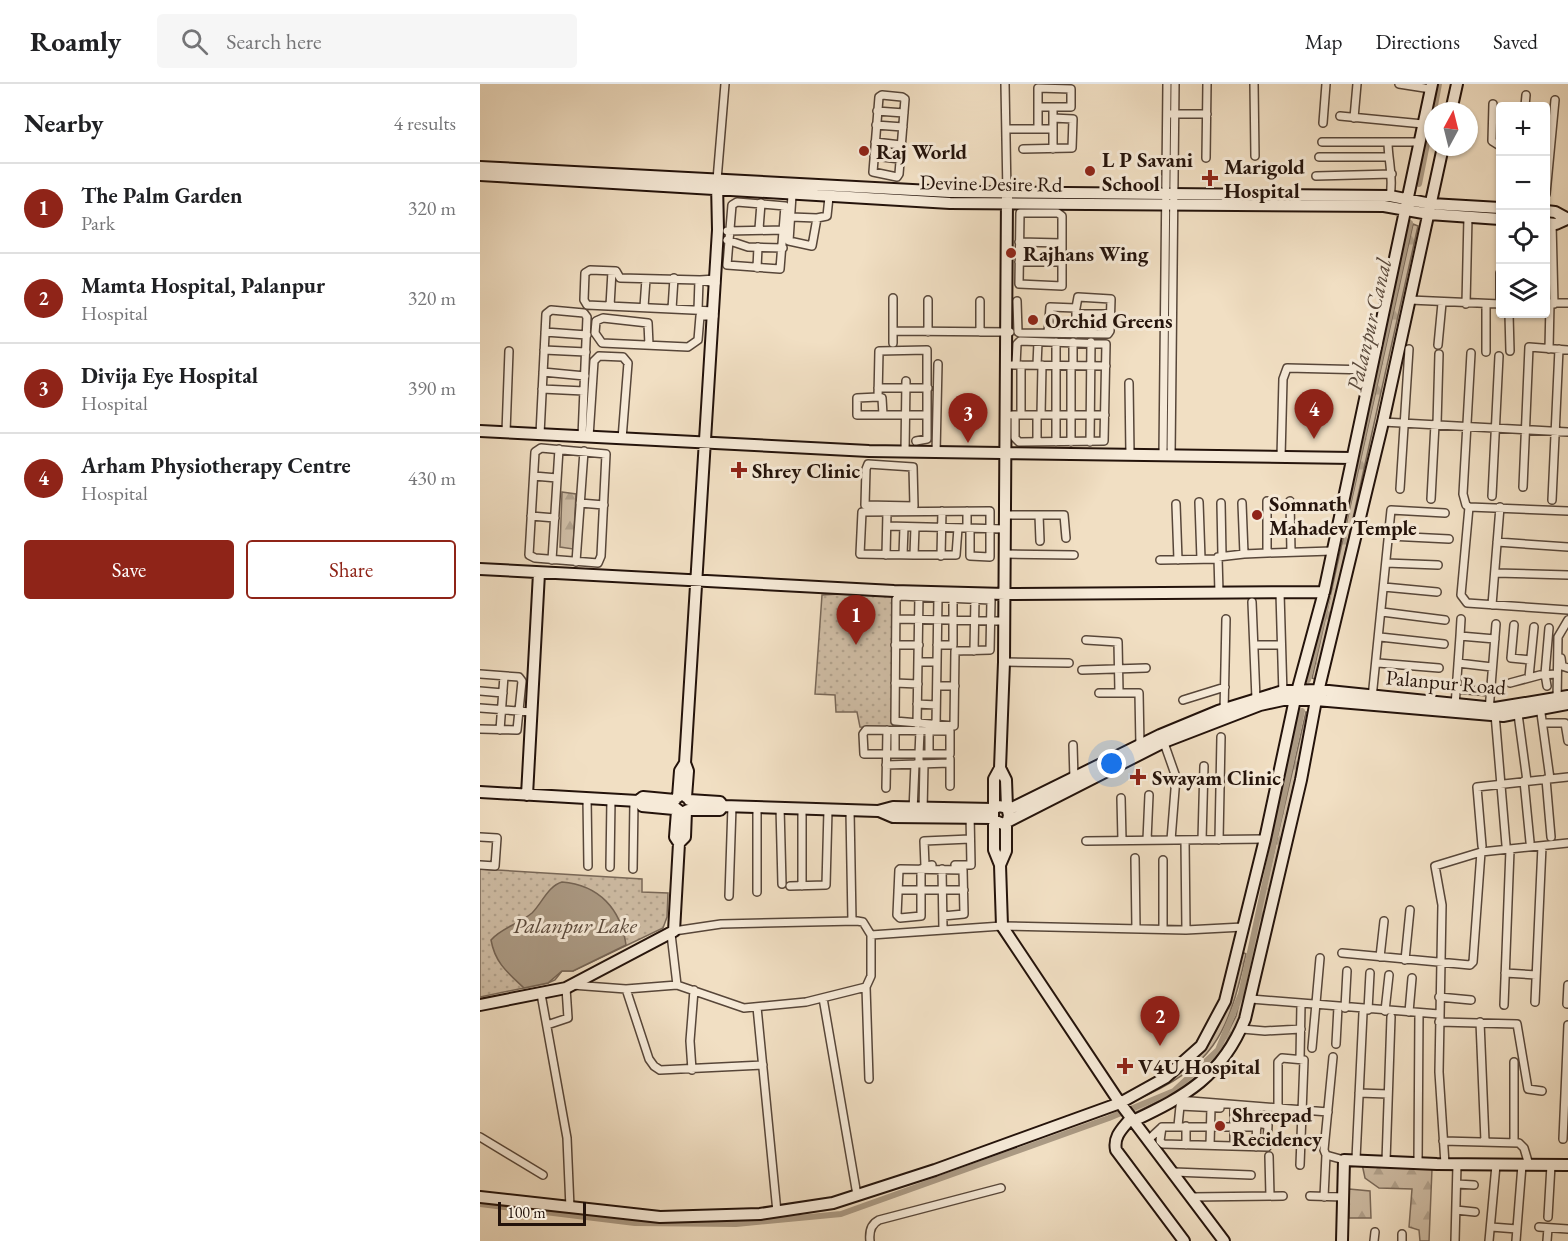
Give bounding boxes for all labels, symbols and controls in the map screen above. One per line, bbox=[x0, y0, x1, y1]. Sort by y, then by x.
search box bbox=[157, 14, 577, 68]
text: Roamly bbox=[30, 23, 121, 59]
icon: search bbox=[178, 25, 211, 58]
text: Search here bbox=[226, 27, 322, 56]
text: Map bbox=[1305, 28, 1342, 55]
text: Directions bbox=[1375, 28, 1460, 55]
text: Saved bbox=[1493, 28, 1538, 55]
north arrow bbox=[1424, 102, 1478, 156]
map controls bbox=[1496, 102, 1550, 318]
button: + bbox=[1496, 102, 1550, 156]
text: Nearby bbox=[24, 106, 104, 140]
text: 4 results bbox=[393, 110, 456, 136]
place label: Raj World bbox=[876, 138, 968, 165]
marker: Raj World bbox=[857, 144, 871, 158]
place label: L P Savani School bbox=[1102, 146, 1193, 197]
place label: Marigold Hospital bbox=[1224, 153, 1305, 204]
button: − bbox=[1496, 156, 1550, 210]
marker: L P Savani School bbox=[1083, 164, 1097, 178]
street label: Devine Desire Rd bbox=[919, 168, 1063, 198]
marker: Marigold Hospital bbox=[1201, 169, 1219, 187]
text: The Palm Garden bbox=[81, 181, 242, 210]
text: 1 bbox=[38, 195, 49, 221]
text: 320 m bbox=[408, 195, 456, 221]
text: Park bbox=[81, 210, 115, 236]
button: locate bbox=[1496, 210, 1550, 264]
place label: Rajhans Wing bbox=[1023, 240, 1149, 267]
marker: Rajhans Wing bbox=[1004, 246, 1018, 260]
water label: Palanpur Canal bbox=[1340, 255, 1399, 394]
button: layers bbox=[1496, 264, 1550, 318]
text: Mamta Hospital, Palanpur bbox=[81, 271, 325, 300]
text: 2 bbox=[38, 285, 49, 311]
text: 320 m bbox=[408, 285, 456, 311]
text: Hospital bbox=[81, 300, 148, 326]
place label: Orchid Greens bbox=[1045, 307, 1173, 334]
marker: Orchid Greens bbox=[1026, 313, 1040, 327]
text: Divija Eye Hospital bbox=[81, 361, 258, 390]
text: 3 bbox=[38, 375, 49, 401]
text: 390 m bbox=[408, 375, 456, 401]
text: Hospital bbox=[81, 390, 148, 416]
pin: 4 bbox=[1294, 390, 1334, 439]
pin: 3 bbox=[948, 394, 988, 443]
text: Arham Physiotherapy Centre bbox=[81, 451, 351, 480]
place label: Shrey Clinic bbox=[752, 457, 861, 484]
marker: Shrey Clinic bbox=[730, 461, 748, 479]
text: 4 bbox=[38, 465, 49, 491]
text: 430 m bbox=[408, 465, 456, 491]
text: Hospital bbox=[81, 480, 148, 506]
place label: Somnath Mahadev Temple bbox=[1269, 490, 1417, 541]
marker: Somnath Mahadev Temple bbox=[1250, 508, 1264, 522]
button: Save bbox=[24, 540, 234, 599]
button: Share bbox=[246, 540, 456, 599]
pin: 1 bbox=[836, 596, 875, 645]
street label: Palanpur Road bbox=[1385, 663, 1508, 701]
your location bbox=[1097, 749, 1126, 778]
place label: Swayam Clinic bbox=[1152, 764, 1281, 791]
marker: Swayam Clinic bbox=[1129, 768, 1147, 786]
water label: Palanpur Lake bbox=[513, 911, 638, 940]
pin: 2 bbox=[1140, 996, 1180, 1046]
place label: V4U Hospital bbox=[1138, 1053, 1260, 1080]
marker: V4U Hospital bbox=[1116, 1057, 1134, 1075]
place label: Shreepad Recidency bbox=[1232, 1101, 1323, 1152]
marker: Shreepad Recidency bbox=[1213, 1119, 1227, 1133]
scale bar bbox=[498, 1199, 586, 1226]
text: 100 m bbox=[507, 1202, 546, 1223]

